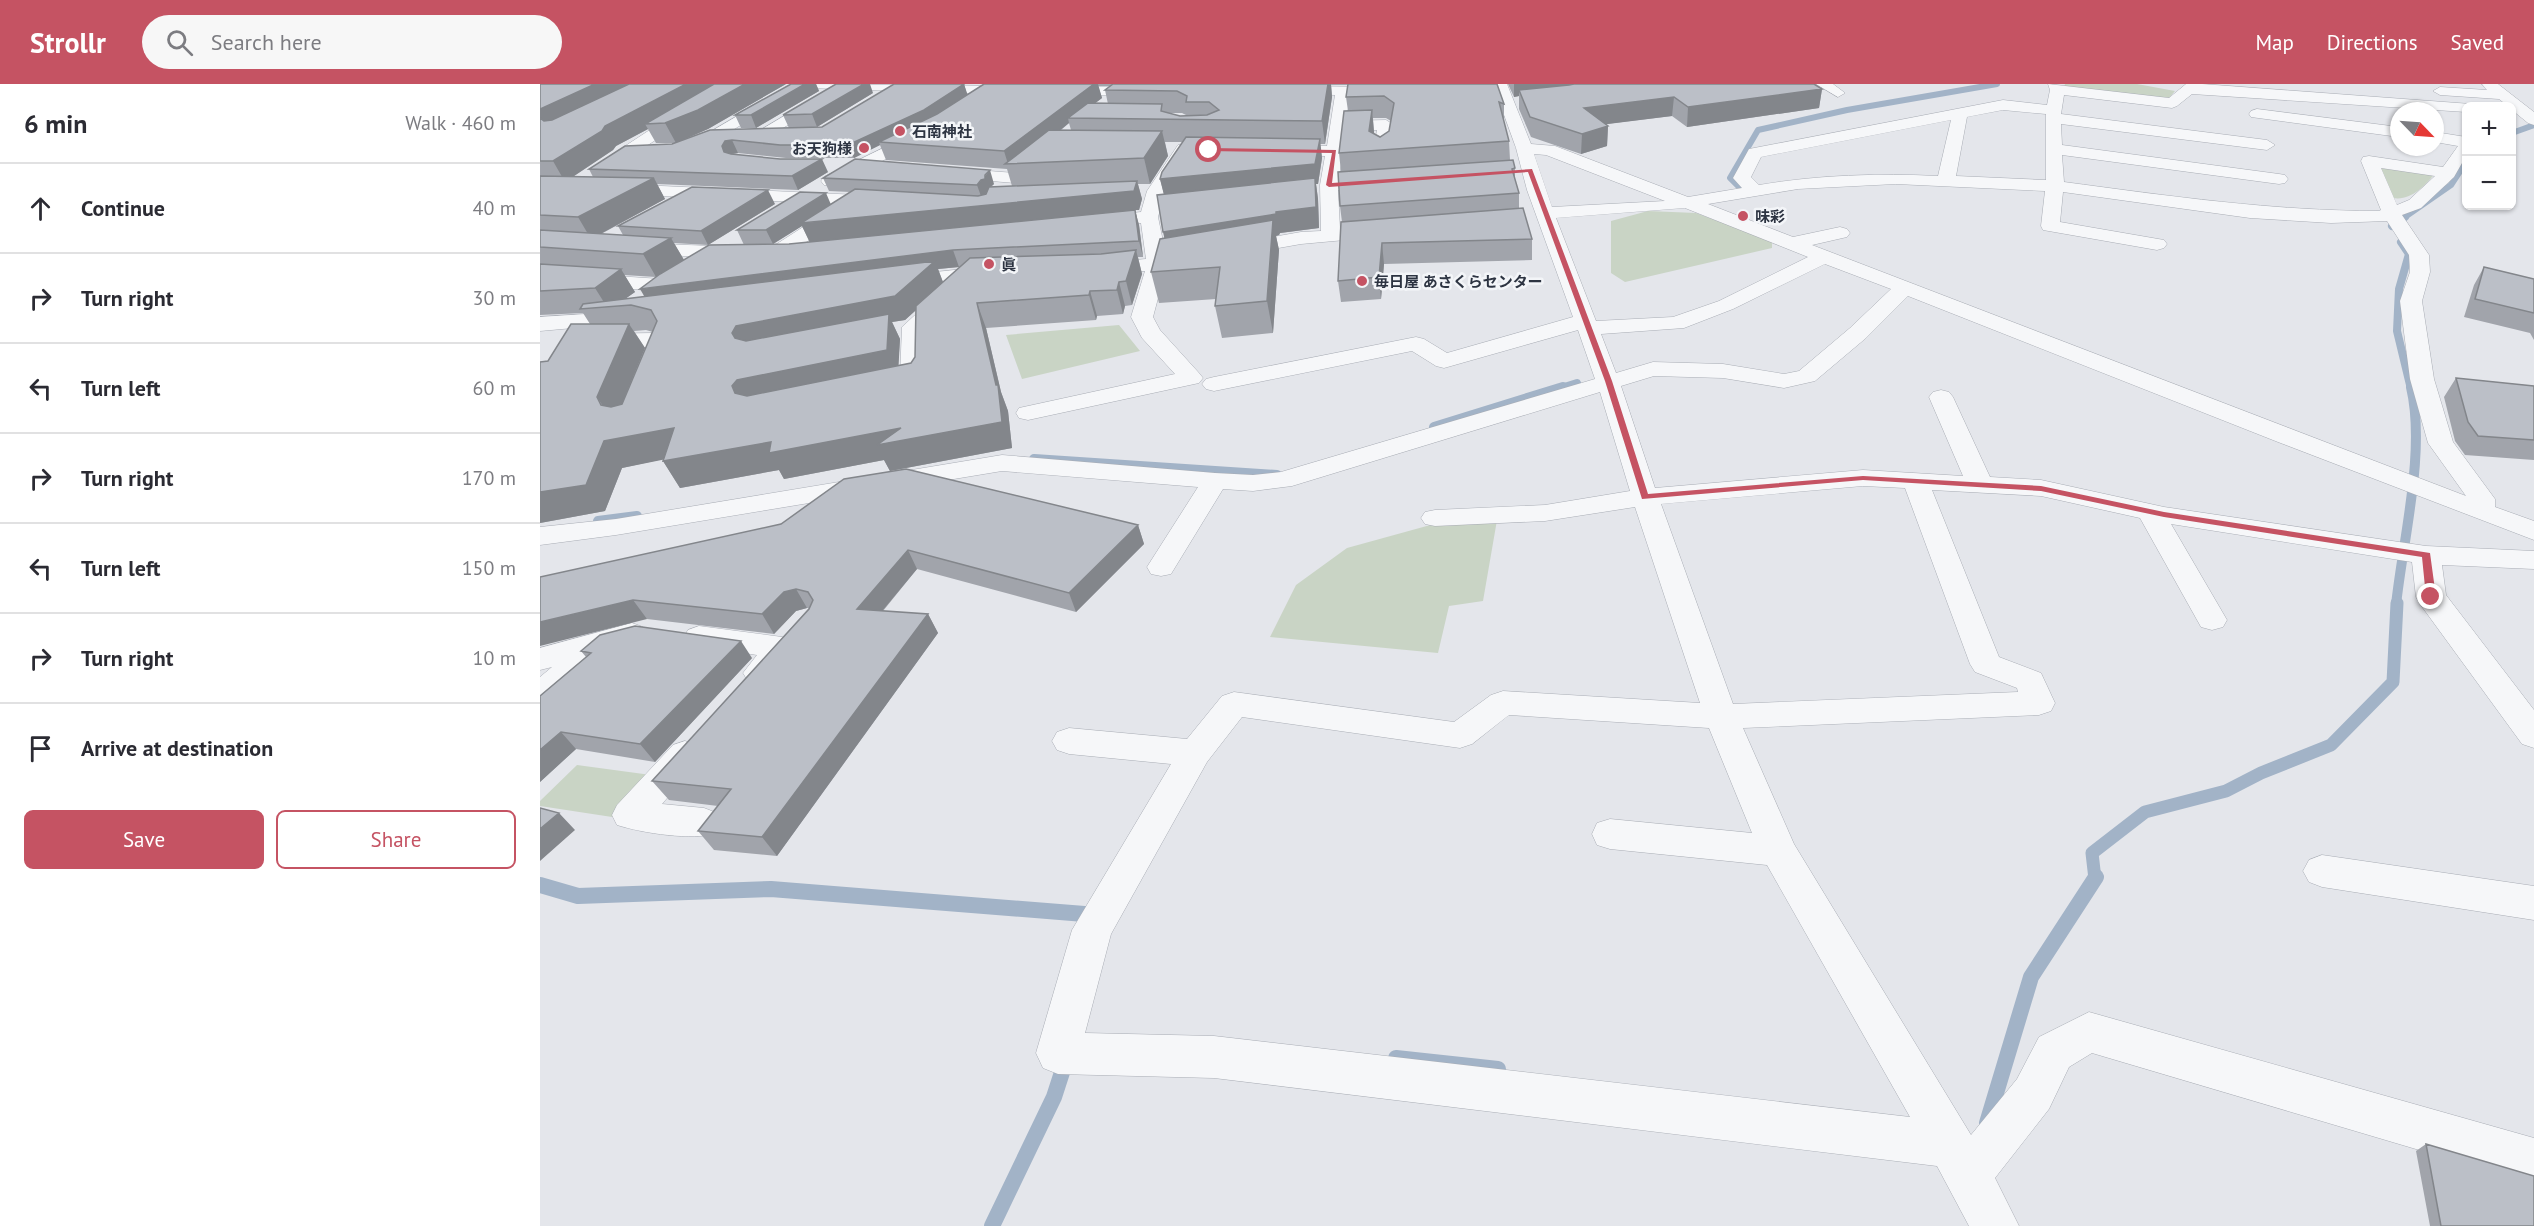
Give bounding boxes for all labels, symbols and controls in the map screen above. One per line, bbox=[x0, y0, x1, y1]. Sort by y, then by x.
search box bbox=[142, 15, 562, 69]
text: Strollr bbox=[30, 24, 106, 61]
icon: search bbox=[163, 26, 196, 59]
text: Search here bbox=[211, 28, 322, 56]
text: Map bbox=[2255, 29, 2294, 56]
text: Directions bbox=[2327, 29, 2418, 56]
text: Saved bbox=[2451, 29, 2504, 56]
north arrow bbox=[2390, 102, 2444, 156]
map controls bbox=[2462, 102, 2516, 210]
button: + bbox=[2462, 102, 2516, 156]
text: 6 min bbox=[24, 107, 87, 140]
text: Walk · 460 m bbox=[405, 110, 516, 136]
place label: 石南神社 bbox=[912, 122, 972, 141]
marker: 石南神社 bbox=[893, 124, 907, 138]
route start bbox=[1195, 136, 1221, 162]
place label: お天狗様 bbox=[792, 139, 852, 158]
marker: お天狗様 bbox=[857, 141, 871, 155]
button: − bbox=[2462, 156, 2516, 210]
icon: ahead bbox=[24, 192, 57, 225]
text: Continue bbox=[81, 194, 165, 222]
text: 40 m bbox=[473, 195, 516, 221]
place label: 味彩 bbox=[1755, 207, 1785, 226]
marker: 味彩 bbox=[1736, 209, 1750, 223]
place label: 眞 bbox=[1001, 255, 1016, 274]
marker: 眞 bbox=[982, 257, 996, 271]
place label: 毎日屋 あさくらセンター bbox=[1374, 272, 1543, 291]
marker: 毎日屋 あさくらセンター bbox=[1355, 274, 1369, 288]
icon: right bbox=[24, 282, 57, 315]
text: Turn right bbox=[81, 284, 173, 312]
text: 30 m bbox=[473, 285, 516, 311]
icon: left bbox=[24, 372, 57, 405]
text: Turn left bbox=[81, 374, 161, 402]
text: 60 m bbox=[473, 375, 516, 401]
icon: right bbox=[24, 462, 57, 495]
text: Turn right bbox=[81, 464, 173, 492]
text: 170 m bbox=[462, 465, 516, 491]
icon: left bbox=[24, 552, 57, 585]
text: Turn left bbox=[81, 554, 161, 582]
text: 150 m bbox=[462, 555, 516, 581]
route end bbox=[2417, 583, 2443, 609]
icon: right bbox=[24, 642, 57, 675]
text: Turn right bbox=[81, 644, 173, 672]
text: 10 m bbox=[473, 645, 516, 671]
icon: arrive bbox=[24, 732, 57, 765]
text: Arrive at destination bbox=[81, 734, 273, 762]
button: Save bbox=[24, 810, 264, 869]
button: Share bbox=[276, 810, 516, 869]

